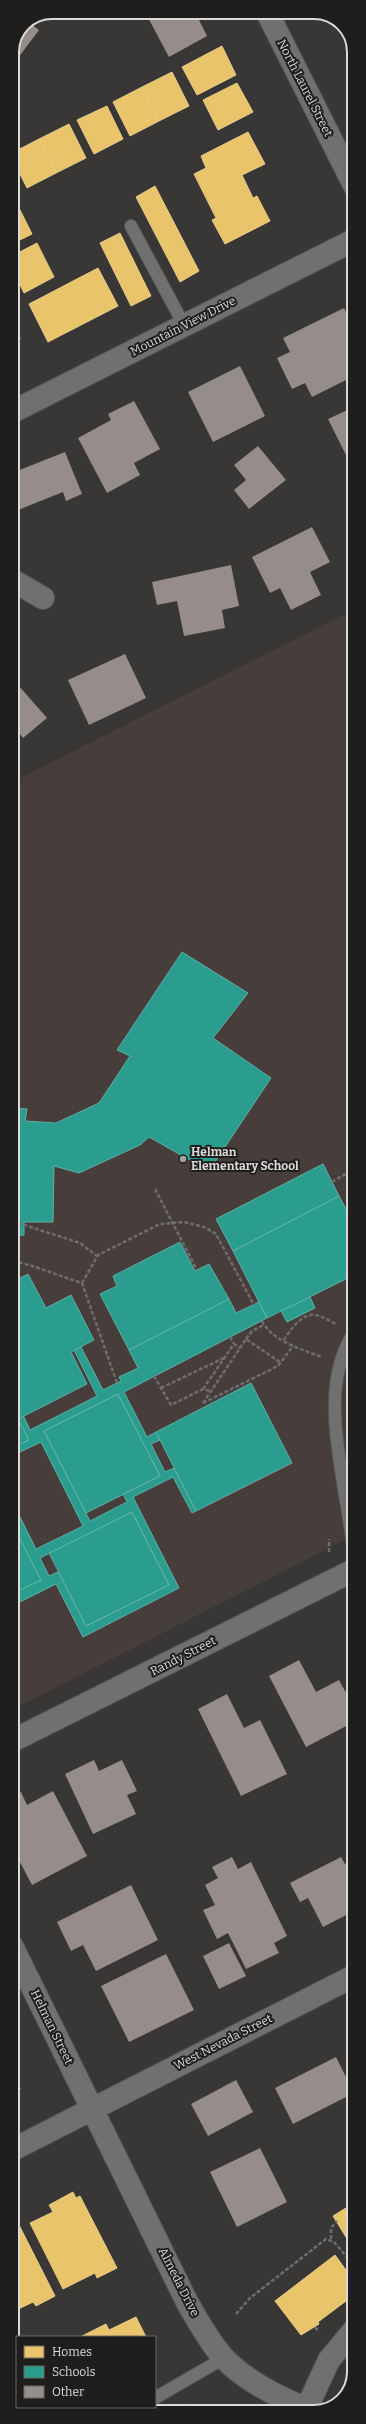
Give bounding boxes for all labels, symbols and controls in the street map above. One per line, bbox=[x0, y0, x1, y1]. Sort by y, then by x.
street label: North Laurel Street bbox=[274, 37, 336, 140]
street label: Mountain View Drive bbox=[128, 293, 238, 359]
place label: Helman Elementary School bbox=[191, 1145, 299, 1173]
marker: Helman Elementary School bbox=[178, 1154, 188, 1164]
street label: Randy Street bbox=[148, 1633, 219, 1678]
street label: Helman Street bbox=[28, 1987, 76, 2067]
street label: West Nevada Street bbox=[171, 2011, 275, 2073]
street label: Almeda Drive bbox=[156, 2245, 202, 2319]
legend bbox=[16, 2336, 156, 2408]
text: Homes bbox=[52, 2345, 92, 2359]
text: Schools bbox=[52, 2365, 96, 2379]
text: Other bbox=[52, 2385, 85, 2399]

